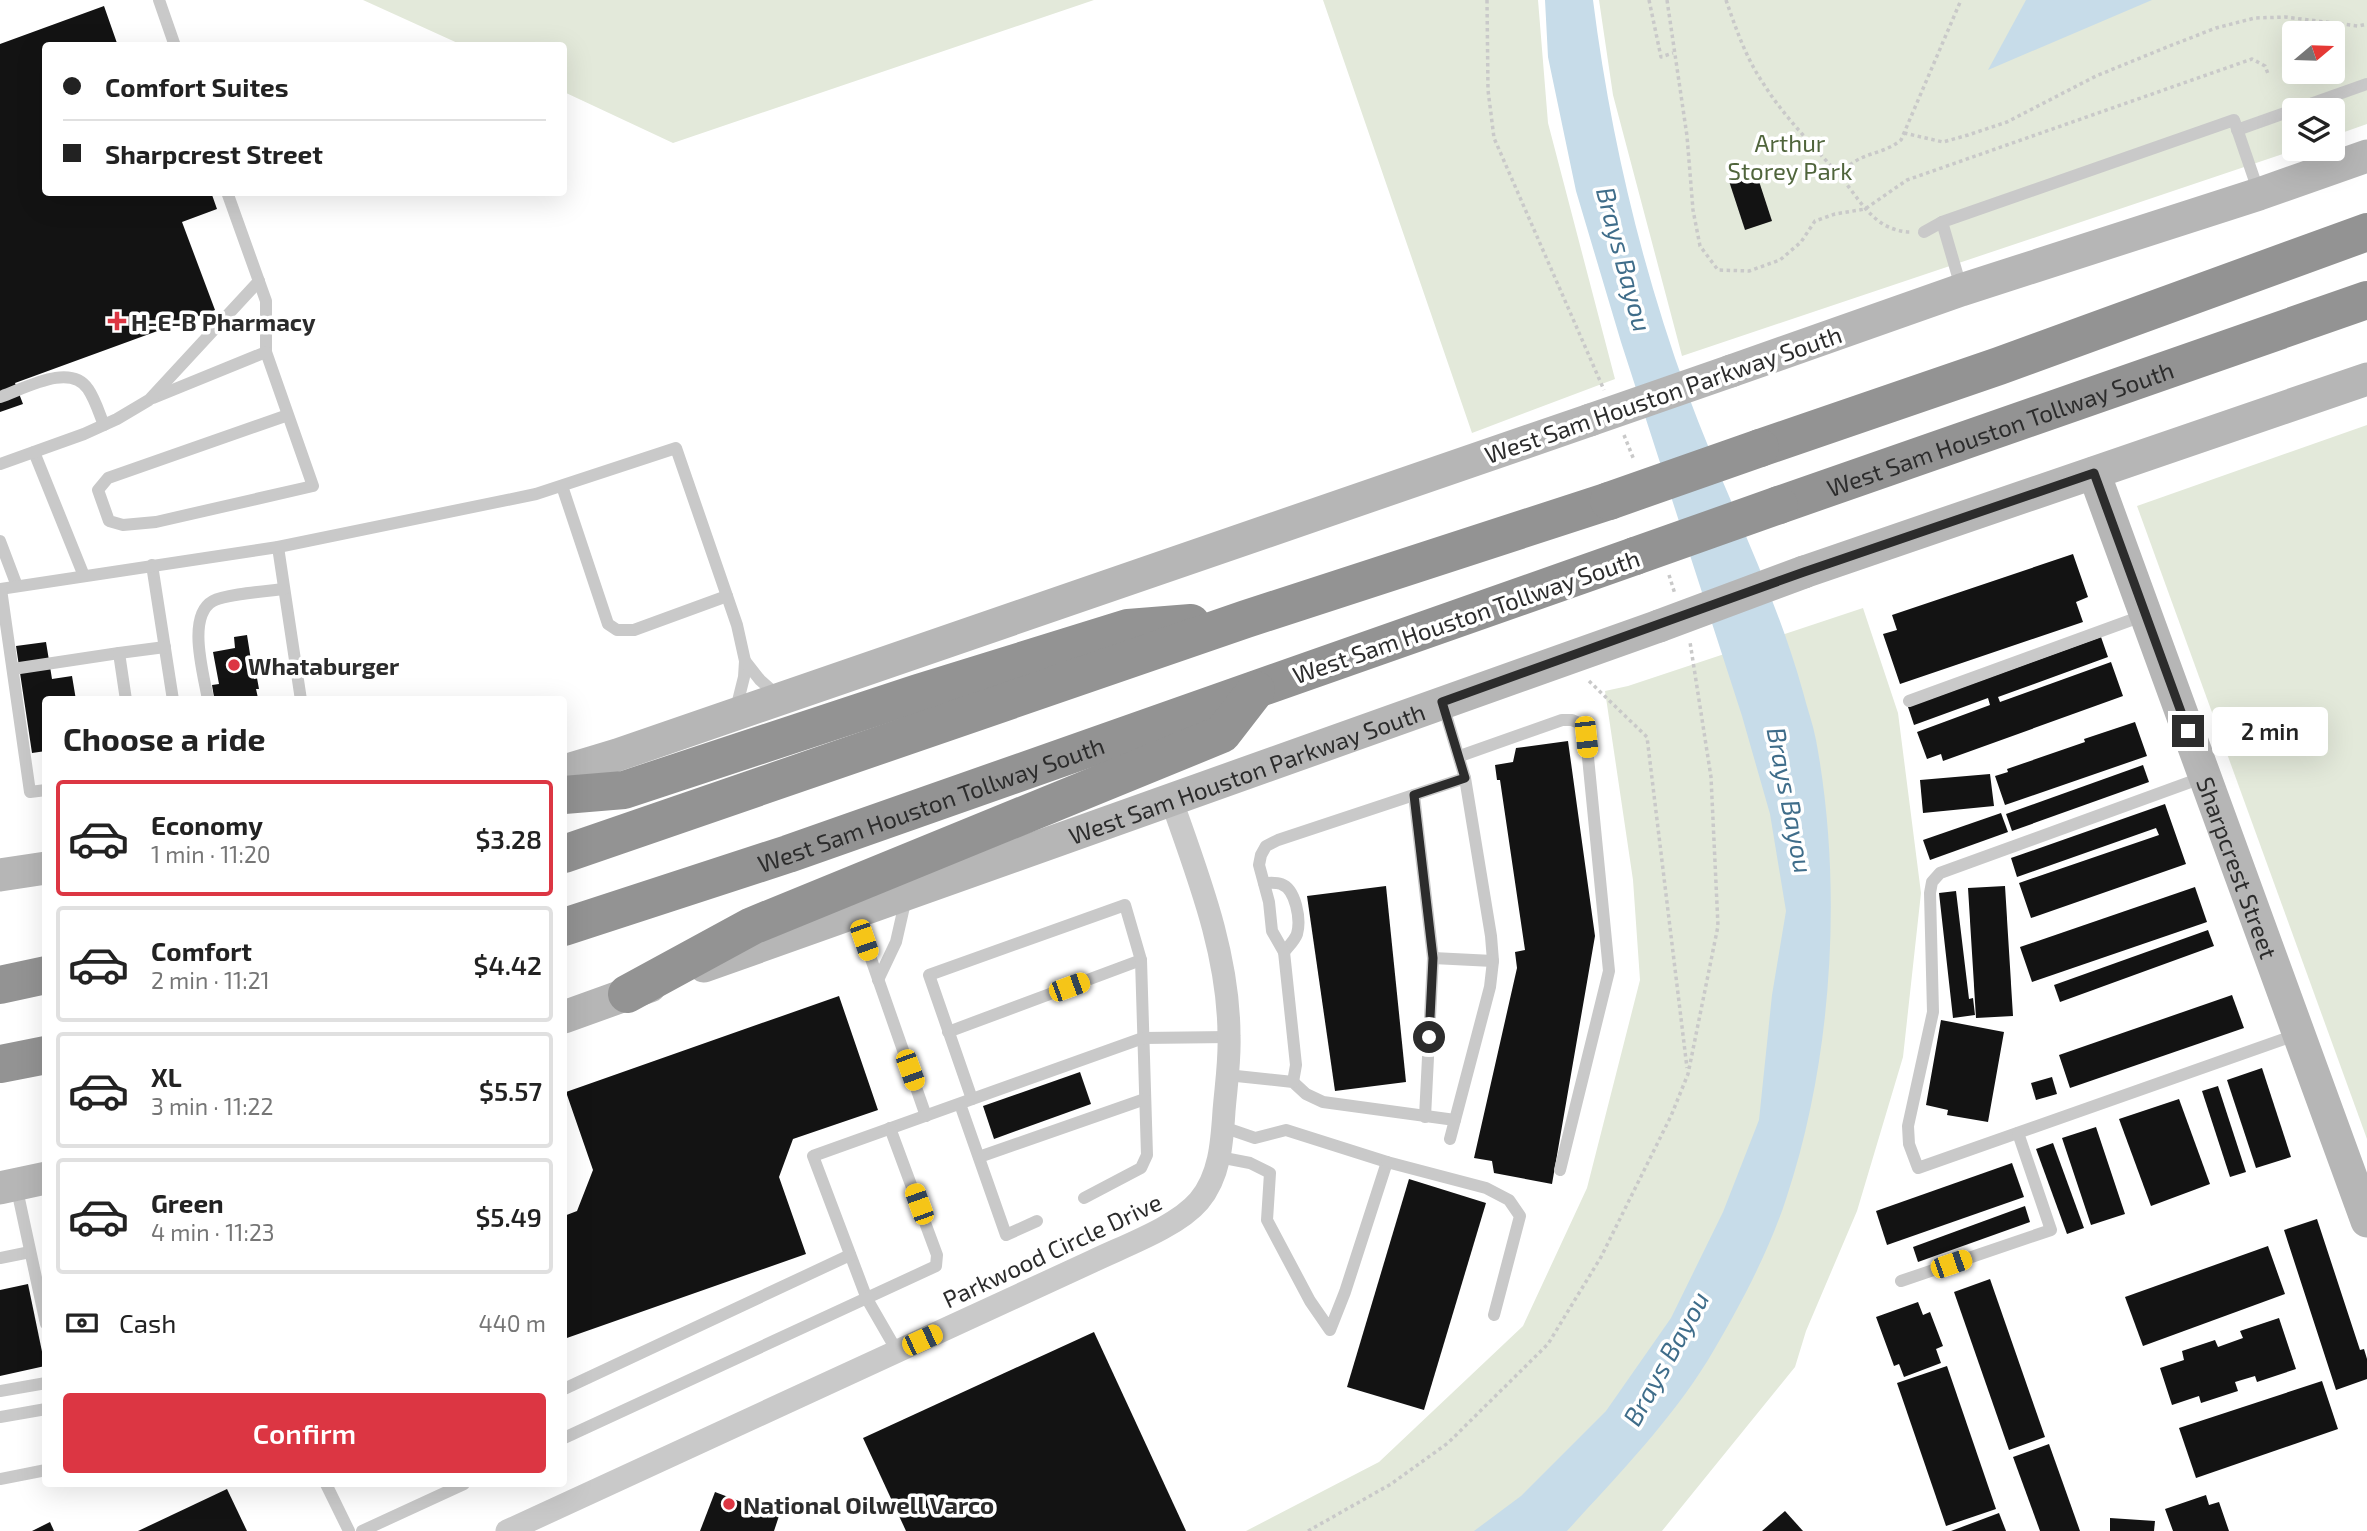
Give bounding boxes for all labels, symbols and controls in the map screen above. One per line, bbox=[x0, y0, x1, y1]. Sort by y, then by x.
north arrow bbox=[2282, 21, 2345, 84]
map controls bbox=[2282, 21, 2345, 161]
text: Comfort Suites bbox=[105, 71, 289, 102]
button: layers bbox=[2282, 98, 2345, 161]
park label: Arthur Storey Park bbox=[1728, 128, 1852, 185]
text: Sharpcrest Street bbox=[105, 138, 323, 169]
water label: Brays Bayou bbox=[1590, 183, 1659, 335]
place label: H-E-B Pharmacy bbox=[131, 307, 316, 336]
marker: H-E-B Pharmacy bbox=[109, 313, 125, 329]
street label: West Sam Houston Parkway South bbox=[1481, 319, 1845, 469]
street label: West Sam Houston Tollway South bbox=[1823, 354, 2177, 502]
street label: West Sam Houston Tollway South bbox=[1289, 543, 1643, 689]
place label: Whataburger bbox=[248, 651, 400, 680]
marker: Whataburger bbox=[226, 657, 242, 673]
street label: West Sam Houston Parkway South bbox=[1065, 696, 1429, 850]
callout: 2 min bbox=[2212, 706, 2328, 756]
car bbox=[1574, 715, 1599, 759]
route end bbox=[2172, 715, 2204, 747]
text: 2 min bbox=[2241, 717, 2299, 745]
text: Choose a ride bbox=[63, 719, 266, 757]
water label: Brays Bayou bbox=[1761, 724, 1820, 876]
street label: West Sam Houston Tollway South bbox=[754, 729, 1108, 877]
street label: Sharpcrest Street bbox=[2192, 773, 2284, 962]
icon: car bbox=[67, 807, 130, 870]
text: Economy bbox=[151, 809, 263, 840]
text: $3.28 bbox=[475, 823, 542, 854]
text: 1 min · 11:20 bbox=[151, 840, 271, 868]
car bbox=[848, 917, 881, 963]
icon: car bbox=[67, 933, 130, 996]
text: Comfort bbox=[151, 935, 252, 966]
text: $4.42 bbox=[474, 949, 542, 980]
text: 2 min · 11:21 bbox=[151, 966, 270, 994]
car bbox=[1046, 970, 1093, 1004]
route start bbox=[1413, 1021, 1445, 1053]
car bbox=[893, 1047, 928, 1093]
icon: car bbox=[67, 1059, 130, 1122]
text: XL bbox=[151, 1061, 182, 1092]
text: $5.57 bbox=[479, 1075, 542, 1106]
text: 3 min · 11:22 bbox=[151, 1092, 273, 1120]
car bbox=[902, 1181, 937, 1227]
icon: car bbox=[67, 1185, 130, 1248]
text: Green bbox=[151, 1187, 224, 1218]
street label: Parkwood Circle Drive bbox=[938, 1187, 1166, 1313]
text: $5.49 bbox=[475, 1201, 542, 1232]
text: 4 min · 11:23 bbox=[151, 1218, 275, 1246]
car bbox=[1928, 1247, 1975, 1281]
water label: Brays Bayou bbox=[1615, 1286, 1715, 1431]
icon: cash bbox=[63, 1304, 101, 1342]
text: Cash bbox=[119, 1307, 176, 1338]
text: 440 m bbox=[479, 1309, 546, 1337]
car bbox=[899, 1322, 946, 1358]
button: Confirm bbox=[63, 1393, 546, 1473]
place label: National Oilwell Varco bbox=[743, 1490, 994, 1519]
marker: National Oilwell Varco bbox=[721, 1496, 737, 1512]

